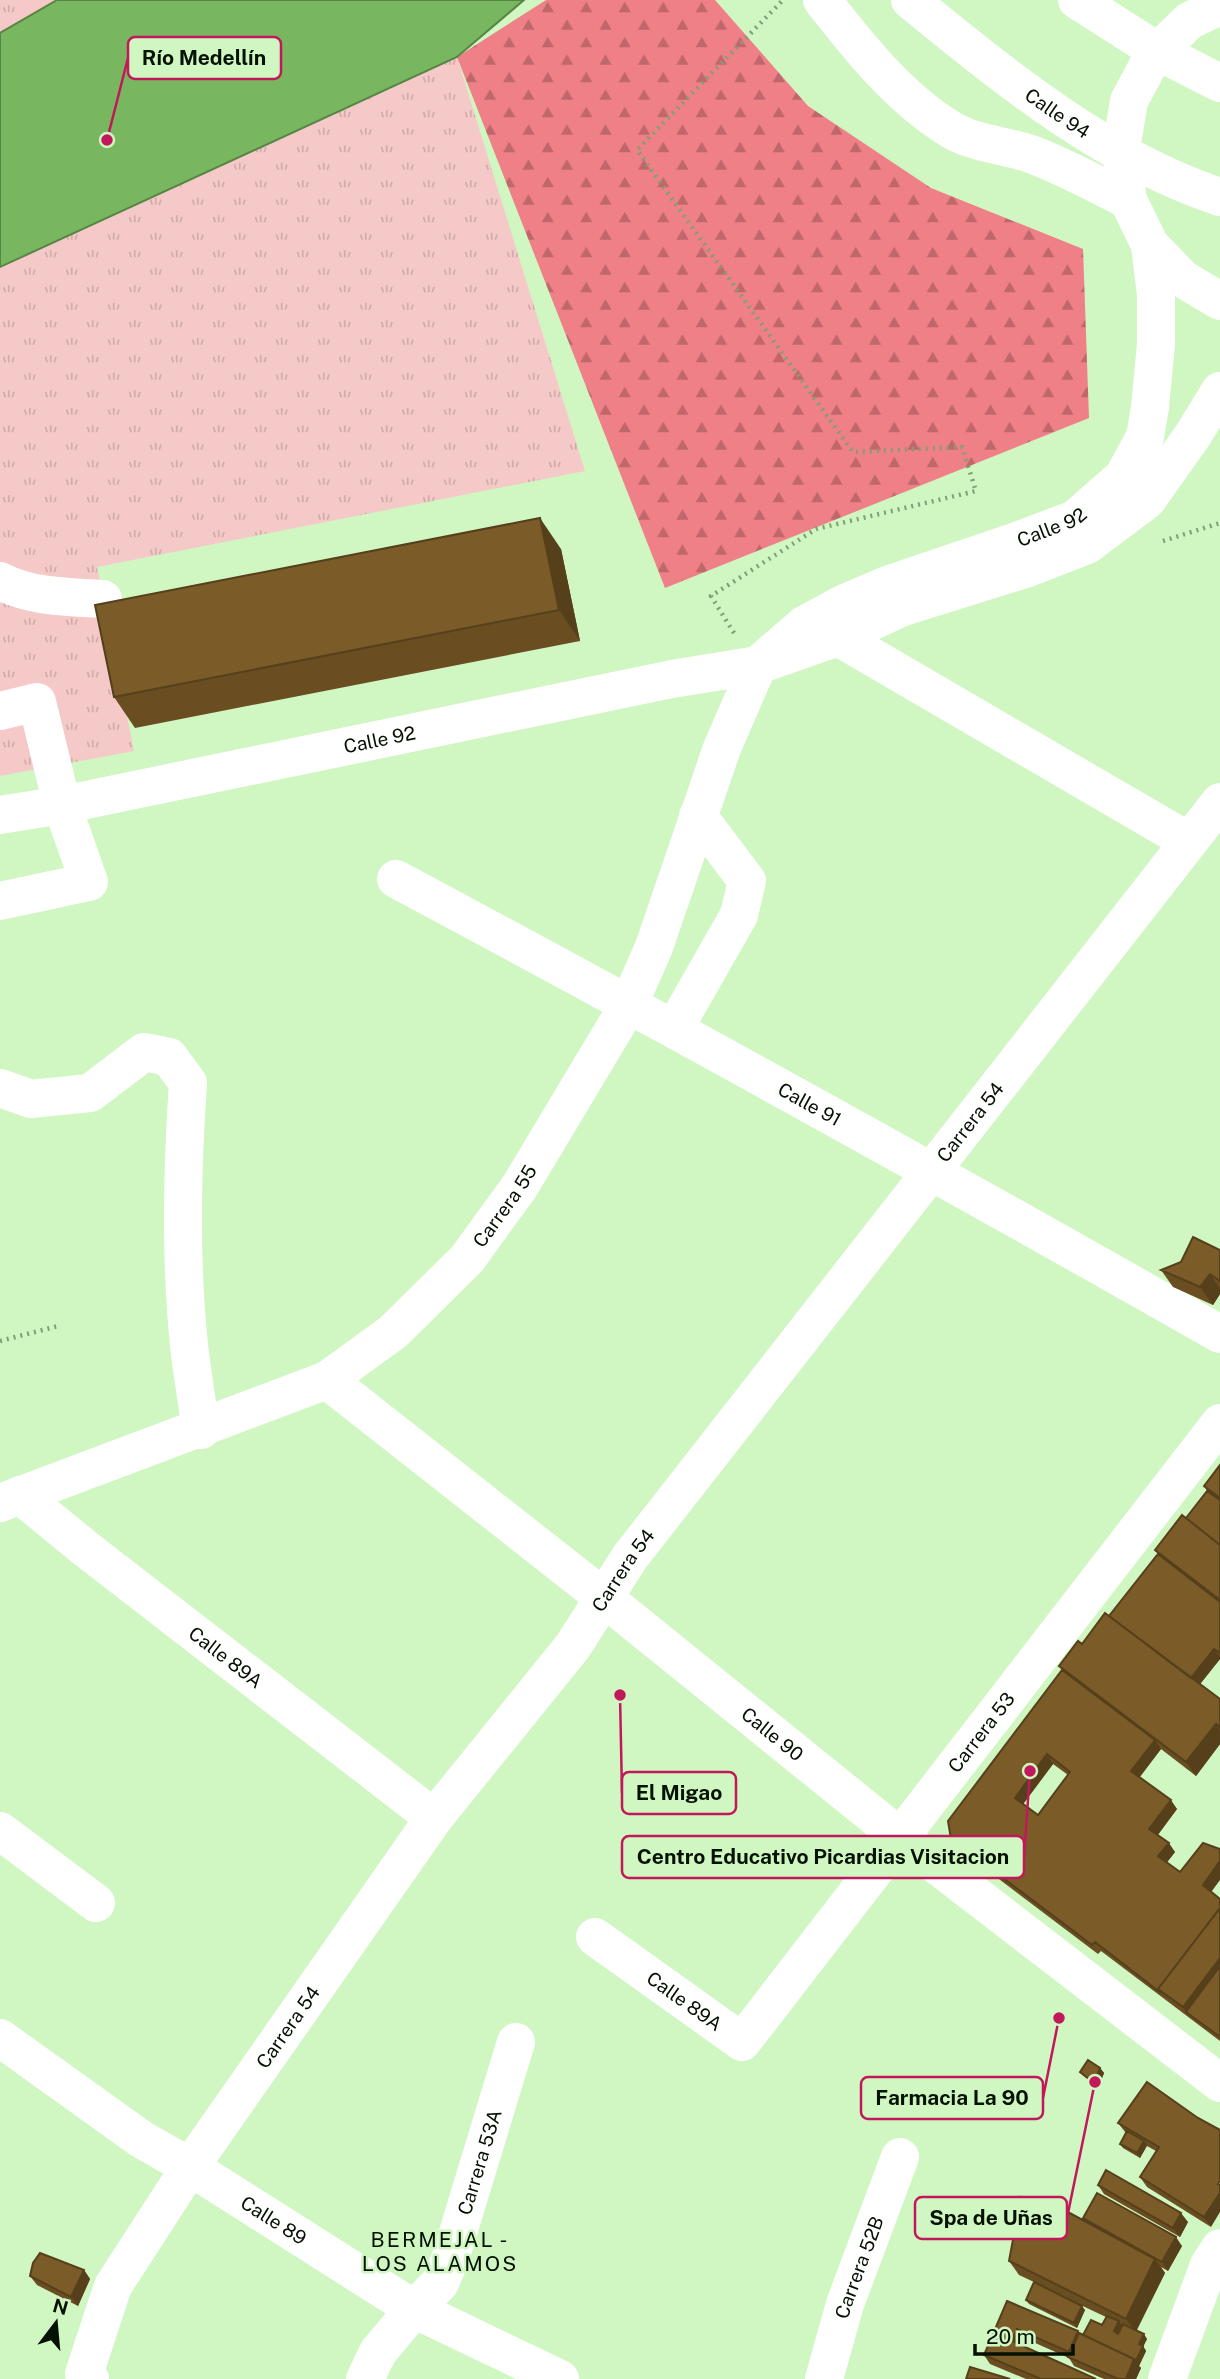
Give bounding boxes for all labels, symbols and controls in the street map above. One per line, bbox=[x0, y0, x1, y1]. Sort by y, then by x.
callout: Río Medellín bbox=[128, 37, 281, 79]
text: Río Medellín bbox=[142, 45, 266, 70]
street label: Calle 94 bbox=[1021, 83, 1094, 143]
street label: Calle 92 bbox=[1014, 503, 1091, 551]
street label: Calle 92 bbox=[342, 721, 417, 758]
street label: Calle 91 bbox=[774, 1078, 845, 1130]
street label: Carrera 54 bbox=[932, 1078, 1008, 1166]
street label: Carrera 55 bbox=[468, 1161, 541, 1251]
street label: Carrera 54 bbox=[587, 1524, 659, 1616]
street label: Calle 89A bbox=[185, 1622, 267, 1692]
street label: Carrera 53 bbox=[943, 1688, 1019, 1777]
street label: Calle 90 bbox=[737, 1702, 808, 1765]
callout: El Migao bbox=[622, 1772, 736, 1814]
text: El Migao bbox=[636, 1780, 722, 1805]
callout: Centro Educativo Picardias Visitacion bbox=[622, 1836, 1024, 1878]
text: Centro Educativo Picardias Visitacion bbox=[637, 1844, 1009, 1869]
street label: Calle 89A bbox=[643, 1967, 726, 2035]
street label: Carrera 54 bbox=[252, 1982, 324, 2072]
callout: Farmacia La 90 bbox=[861, 2077, 1043, 2119]
text: Farmacia La 90 bbox=[875, 2085, 1029, 2110]
street label: Carrera 53A bbox=[453, 2107, 506, 2217]
street label: Calle 89 bbox=[237, 2191, 311, 2249]
callout: Spa de Uñas bbox=[915, 2197, 1067, 2239]
text: Spa de Uñas bbox=[929, 2205, 1053, 2230]
street label: Carrera 52B bbox=[830, 2213, 888, 2321]
district label: BERMEJAL - LOS ALAMOS bbox=[362, 2227, 518, 2276]
north arrow bbox=[21, 2288, 91, 2358]
text: N bbox=[51, 2294, 71, 2319]
scale bar bbox=[975, 2312, 1073, 2356]
text: 20 m bbox=[986, 2324, 1035, 2349]

